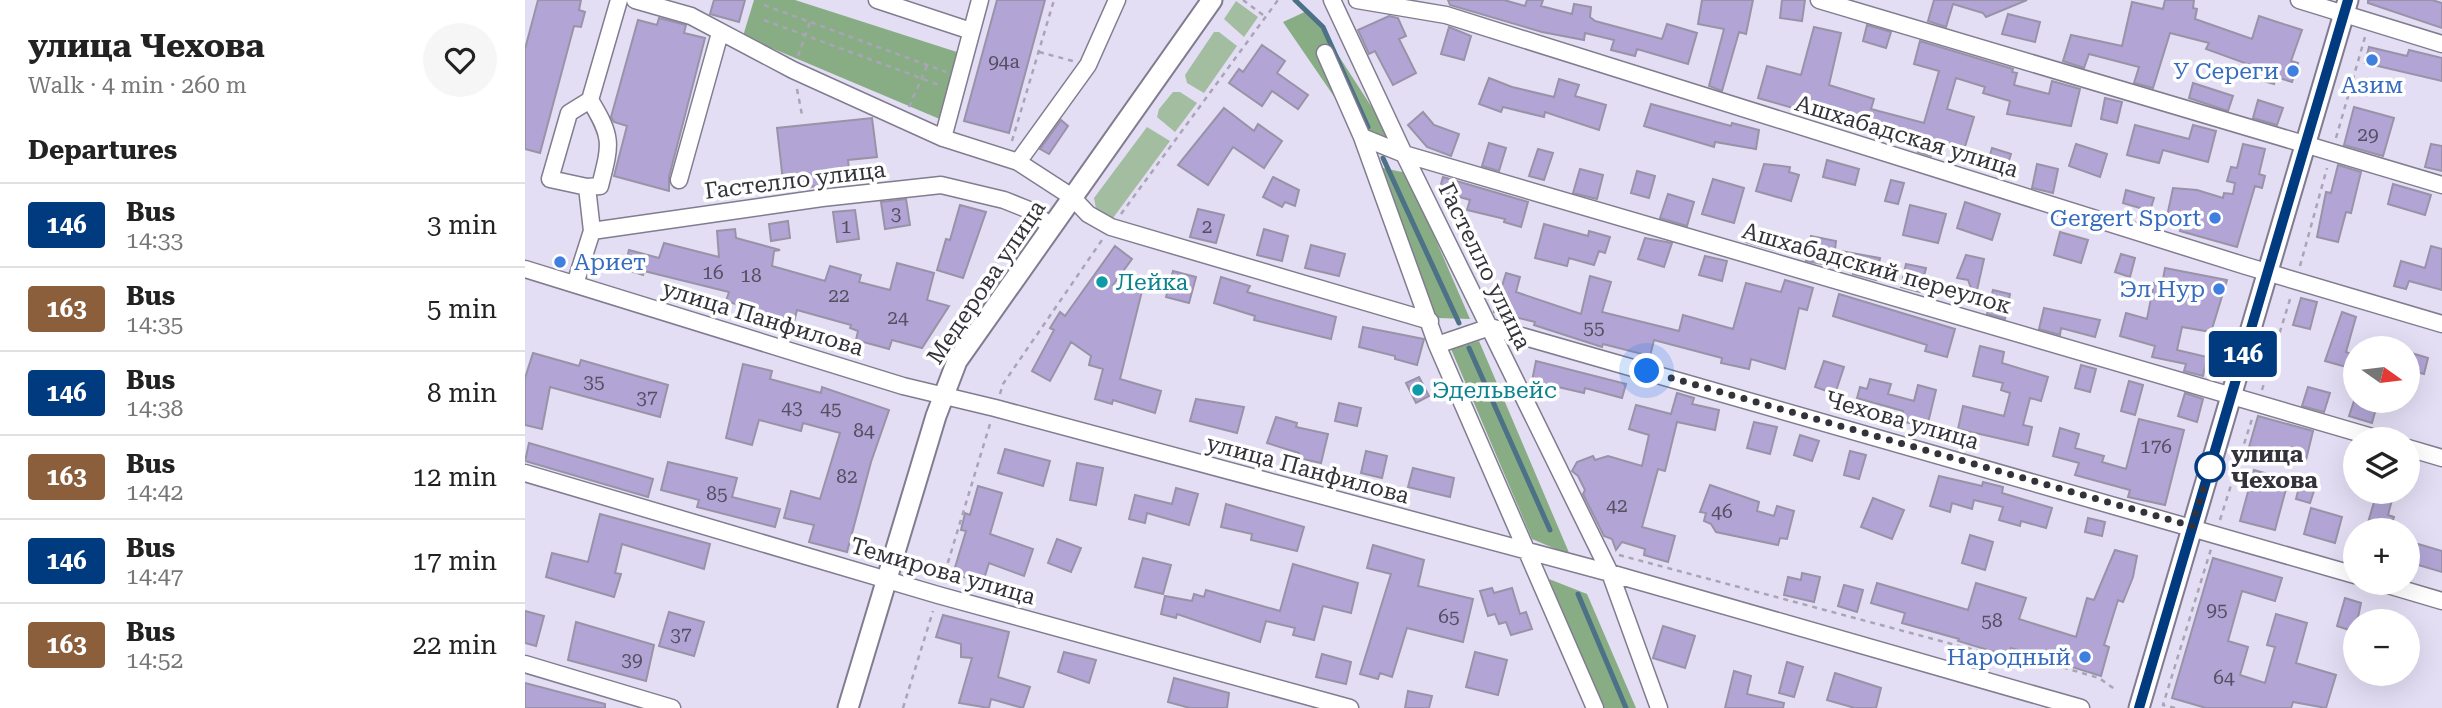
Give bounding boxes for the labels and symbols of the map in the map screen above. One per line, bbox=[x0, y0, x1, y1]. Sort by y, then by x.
house number: 94а bbox=[988, 50, 1020, 73]
marker: Азим bbox=[2364, 52, 2380, 68]
place label: У Сереги bbox=[2173, 58, 2279, 85]
marker: У Сереги bbox=[2285, 63, 2301, 79]
place label: Азим bbox=[2341, 72, 2403, 99]
street label: Ашхабадская улица bbox=[1792, 90, 2022, 183]
house number: 29 bbox=[2357, 123, 2379, 146]
street label: Гастелло улица bbox=[703, 156, 888, 205]
street label: Гастелло улица bbox=[1432, 178, 1537, 354]
street label: Медерова улица bbox=[922, 195, 1052, 369]
house number: 3 bbox=[891, 202, 901, 225]
place label: Gergert Sport bbox=[2050, 205, 2201, 232]
marker: Gergert Sport bbox=[2207, 210, 2223, 226]
house number: 1 bbox=[841, 215, 851, 238]
house number: 2 bbox=[1202, 215, 1212, 238]
street label: Ашхабадский переулок bbox=[1739, 217, 2015, 320]
place label: Ариет bbox=[574, 249, 646, 276]
marker: Ариет bbox=[552, 254, 568, 270]
house number: 16 bbox=[702, 261, 724, 284]
house number: 18 bbox=[740, 264, 762, 287]
place label: Лейка bbox=[1116, 269, 1189, 296]
marker: Лейка bbox=[1094, 274, 1110, 290]
street label: улица Панфилова bbox=[659, 275, 867, 362]
place label: Эл Нур bbox=[2120, 276, 2205, 303]
marker: Эл Нур bbox=[2211, 281, 2227, 297]
house number: 22 bbox=[828, 284, 850, 307]
house number: 24 bbox=[887, 306, 909, 329]
house number: 55 bbox=[1583, 316, 1605, 339]
line badge: 146 bbox=[2203, 331, 2283, 377]
north arrow bbox=[2343, 336, 2420, 413]
your location bbox=[1629, 353, 1664, 388]
house number: 35 bbox=[583, 370, 605, 393]
place label: Эдельвейс bbox=[1432, 377, 1557, 404]
marker: Эдельвейс bbox=[1410, 382, 1426, 398]
house number: 37 bbox=[636, 386, 658, 409]
street label: Чехова улица bbox=[1822, 386, 1982, 455]
house number: 43 bbox=[781, 396, 803, 419]
house number: 45 bbox=[820, 397, 842, 420]
house number: 84 bbox=[853, 419, 875, 442]
street label: улица Панфилова bbox=[1203, 429, 1413, 510]
house number: 176 bbox=[2140, 435, 2172, 458]
place label: улица Чехова bbox=[2231, 441, 2318, 494]
marker: улица Чехова bbox=[2195, 452, 2225, 482]
house number: 82 bbox=[836, 465, 858, 488]
house number: 85 bbox=[706, 482, 728, 505]
house number: 42 bbox=[1606, 494, 1628, 517]
house number: 46 bbox=[1711, 500, 1733, 523]
street label: Темирова улица bbox=[847, 532, 1039, 611]
house number: 95 bbox=[2206, 598, 2228, 621]
house number: 65 bbox=[1438, 605, 1460, 628]
house number: 58 bbox=[1981, 609, 2003, 632]
house number: 37 bbox=[670, 623, 692, 646]
place label: Народный bbox=[1947, 644, 2071, 671]
house number: 39 bbox=[621, 648, 643, 671]
marker: Народный bbox=[2077, 649, 2093, 665]
house number: 64 bbox=[2213, 666, 2235, 689]

